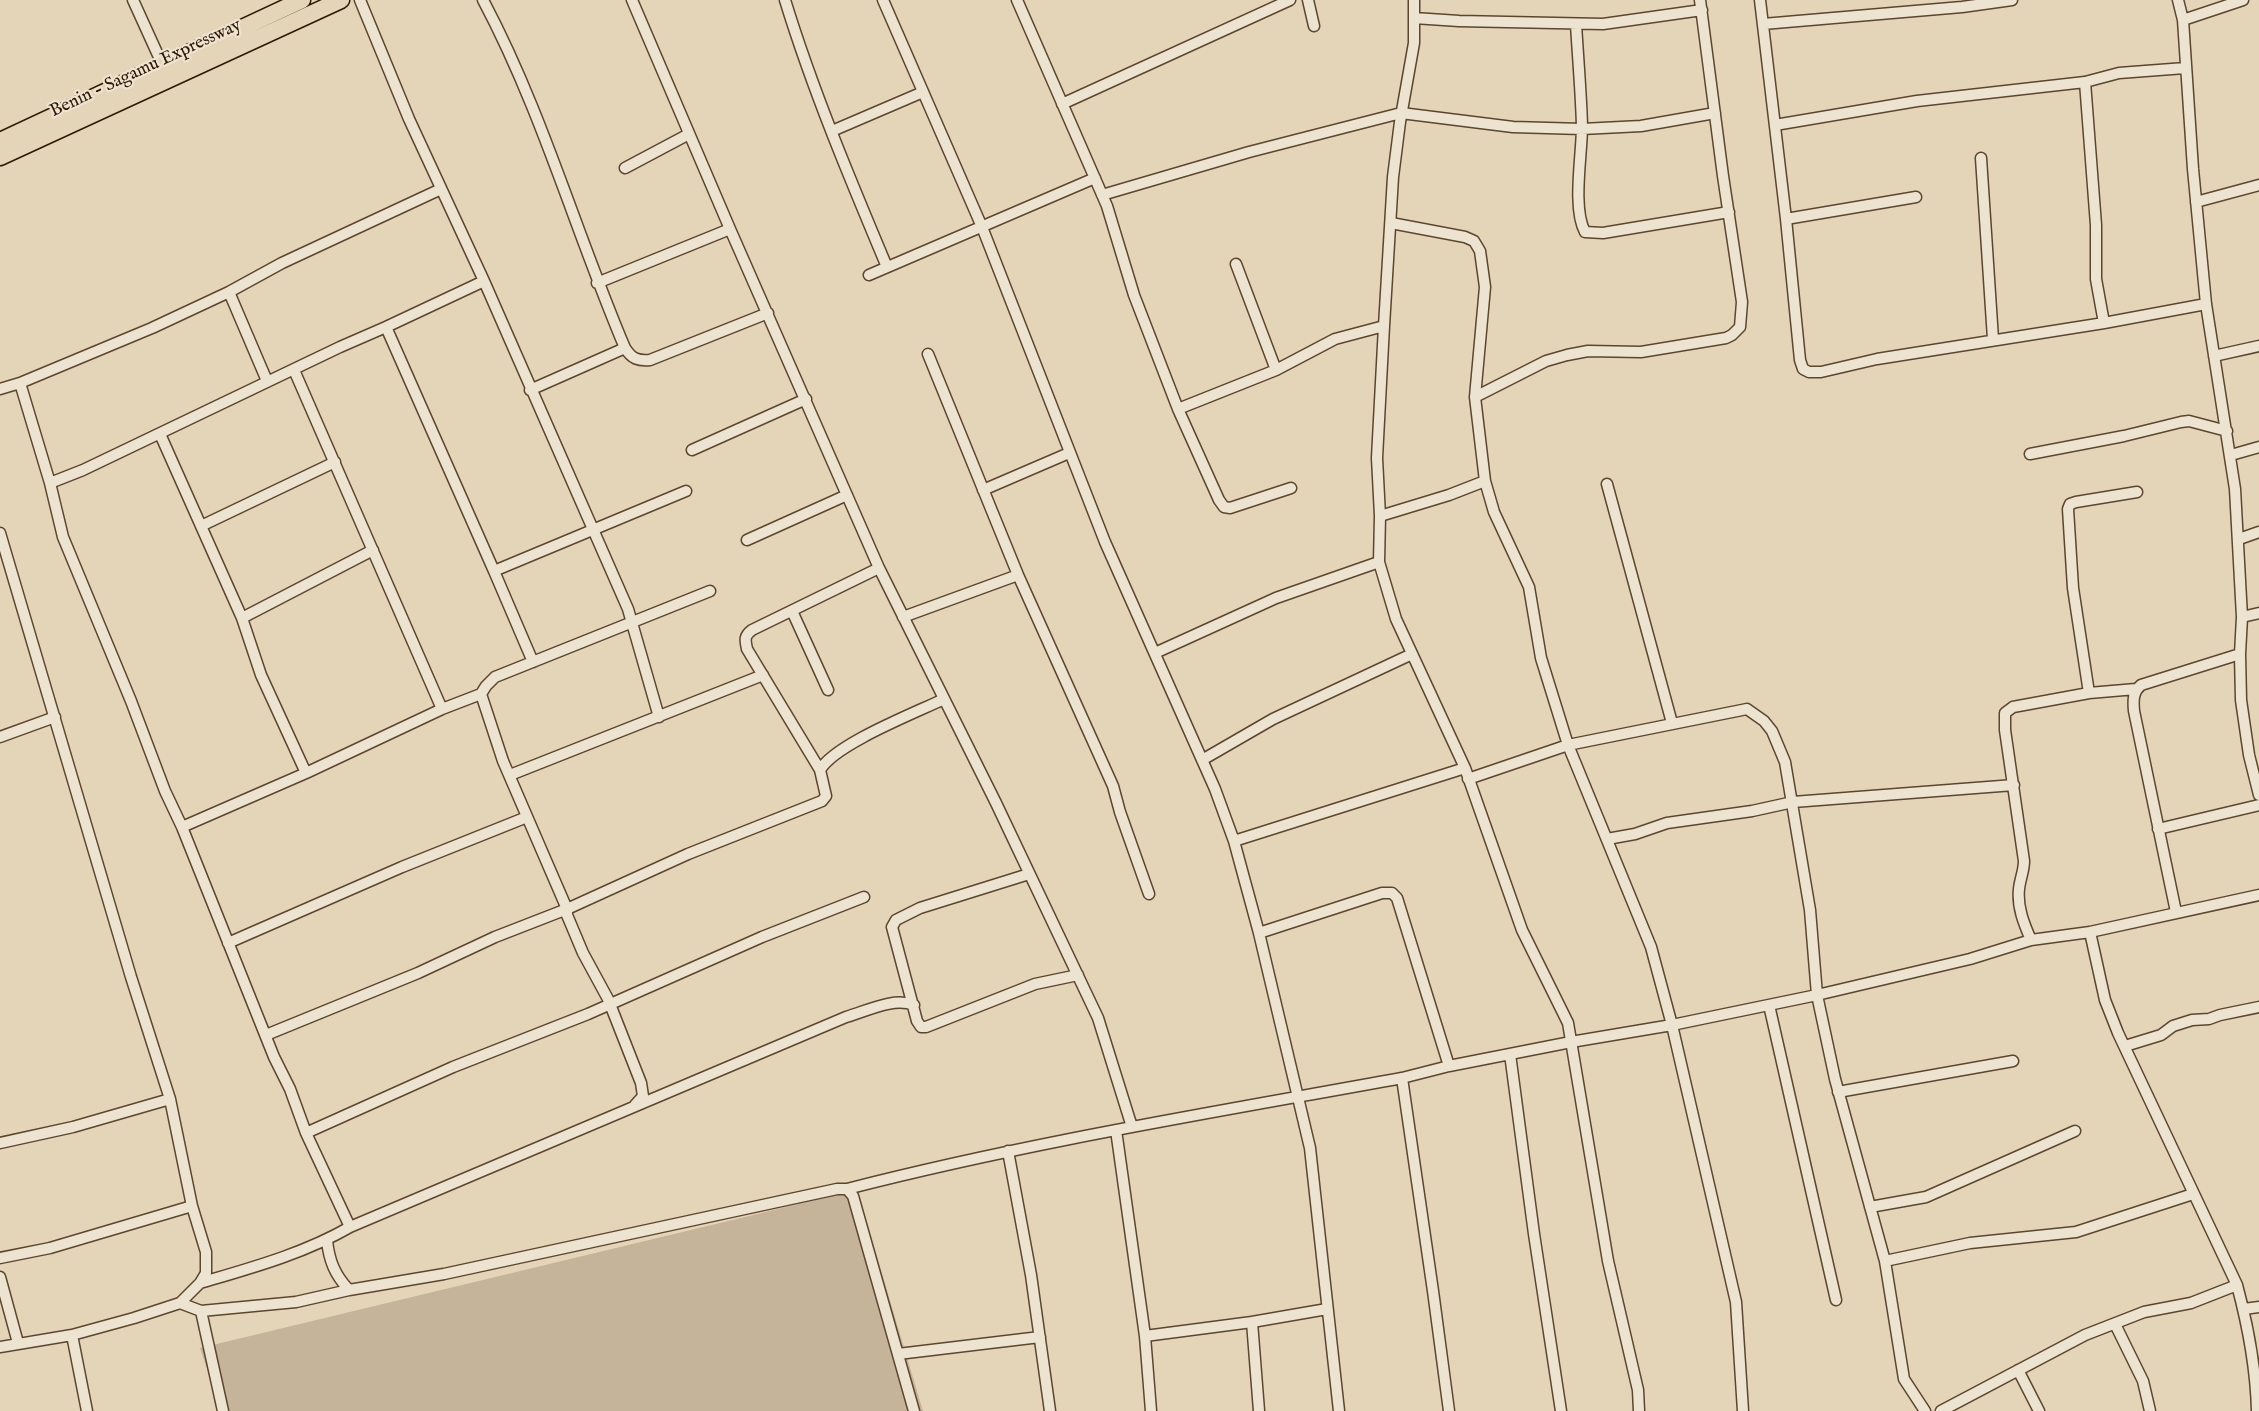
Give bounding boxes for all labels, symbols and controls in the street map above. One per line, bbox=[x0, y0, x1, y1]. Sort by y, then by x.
street label: Benin - Sagamu Expressway bbox=[47, 15, 245, 123]

